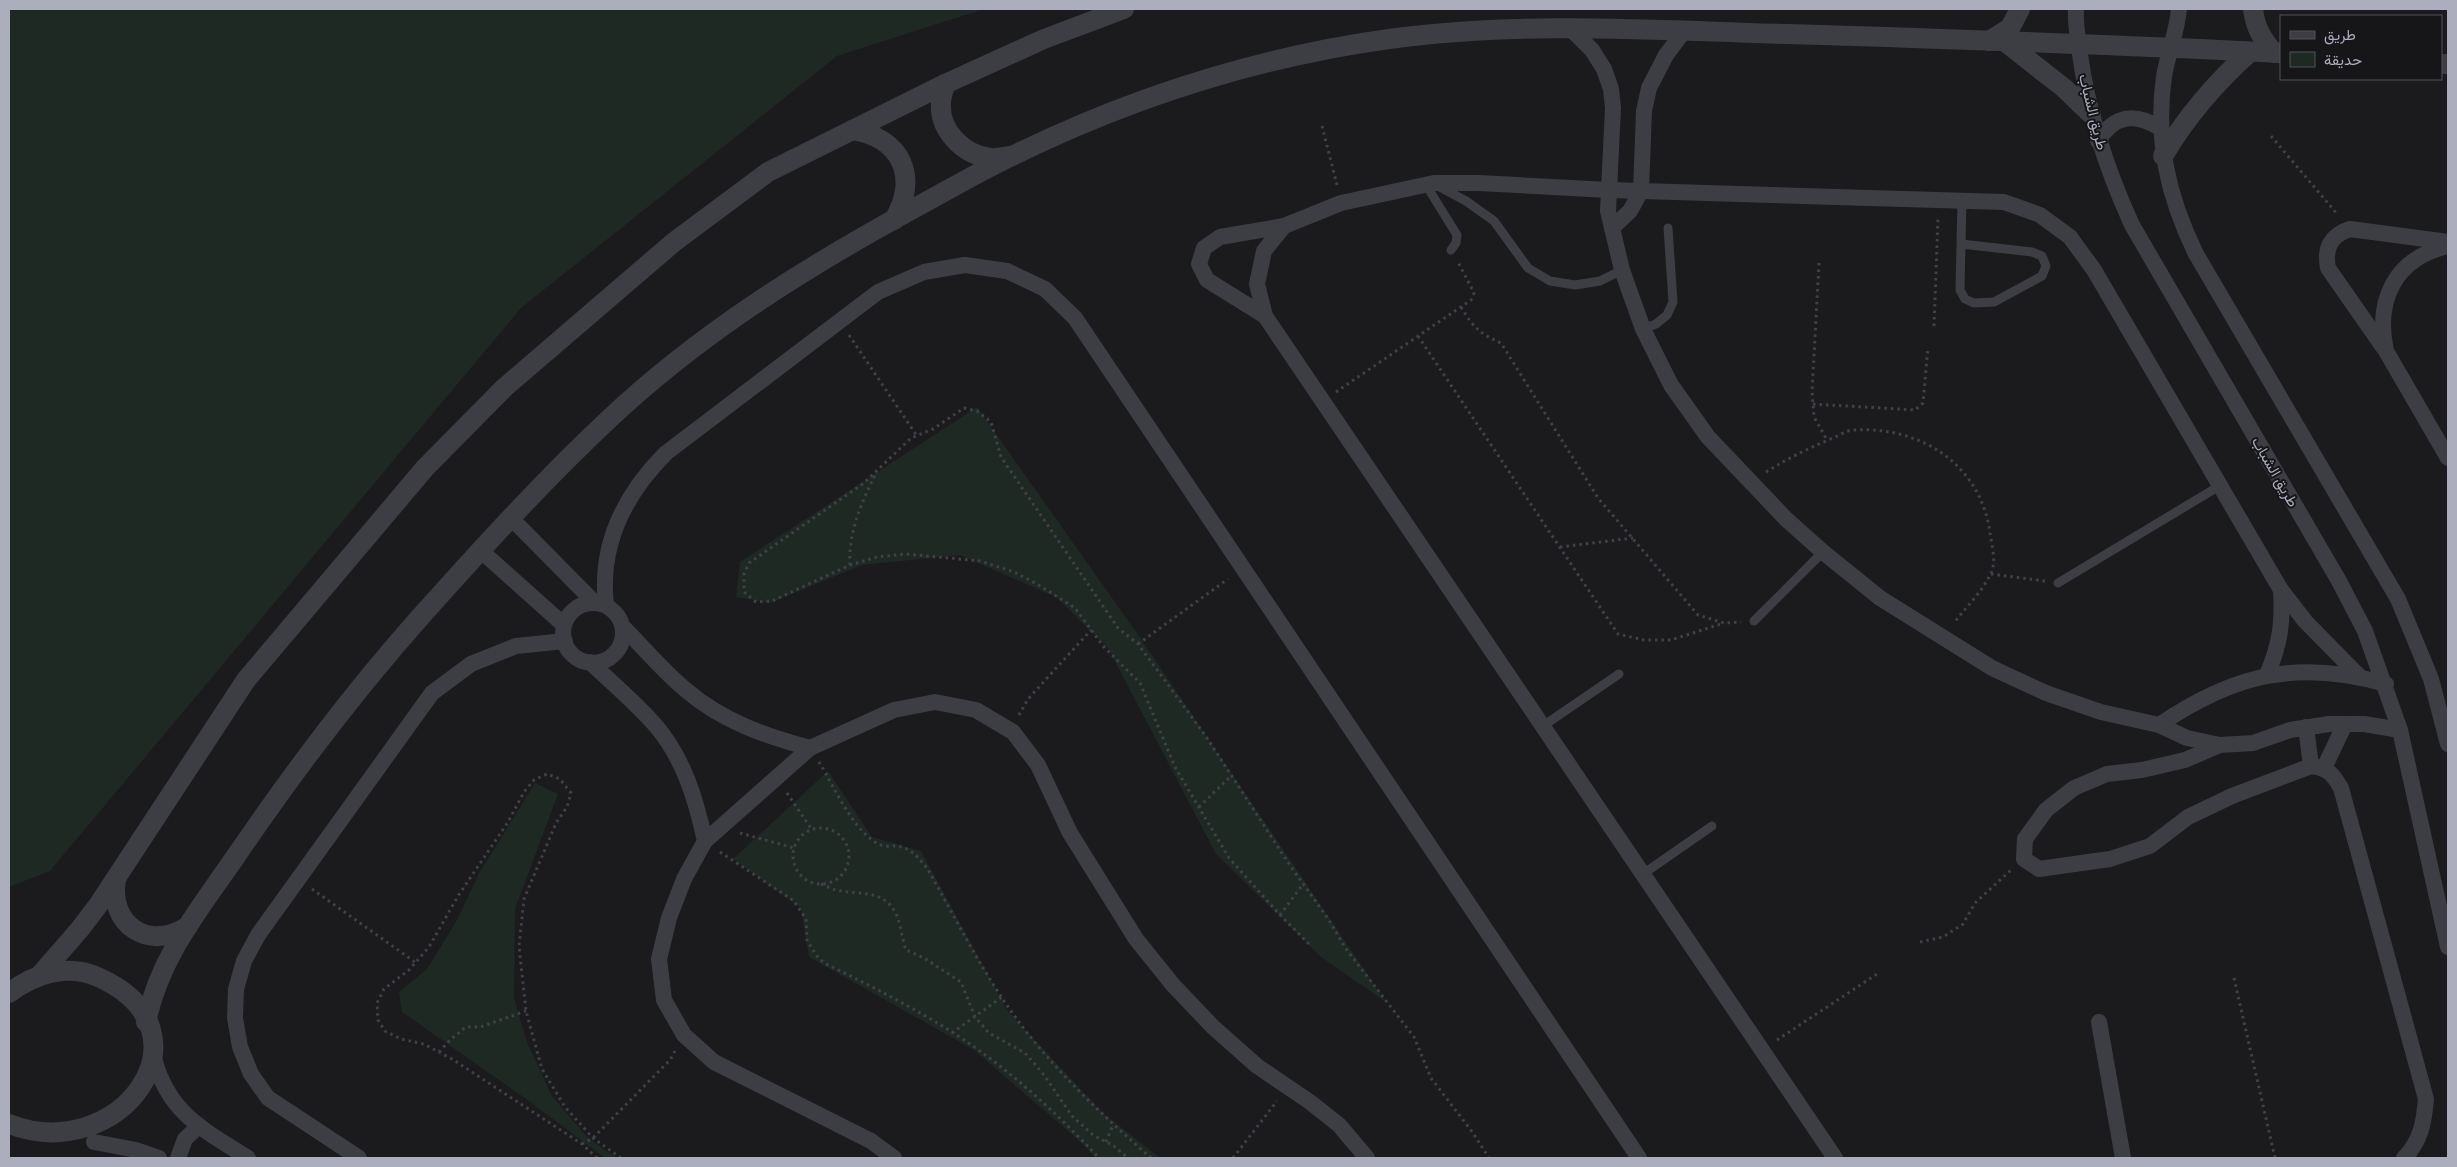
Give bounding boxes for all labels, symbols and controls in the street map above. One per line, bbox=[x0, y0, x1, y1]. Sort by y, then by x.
legend bbox=[2280, 15, 2442, 80]
text: طريق bbox=[2324, 24, 2356, 45]
text: حديقة bbox=[2324, 49, 2362, 70]
street label: طريق الشباب bbox=[2074, 72, 2113, 152]
street label: طريق الشباب bbox=[2247, 433, 2304, 511]

